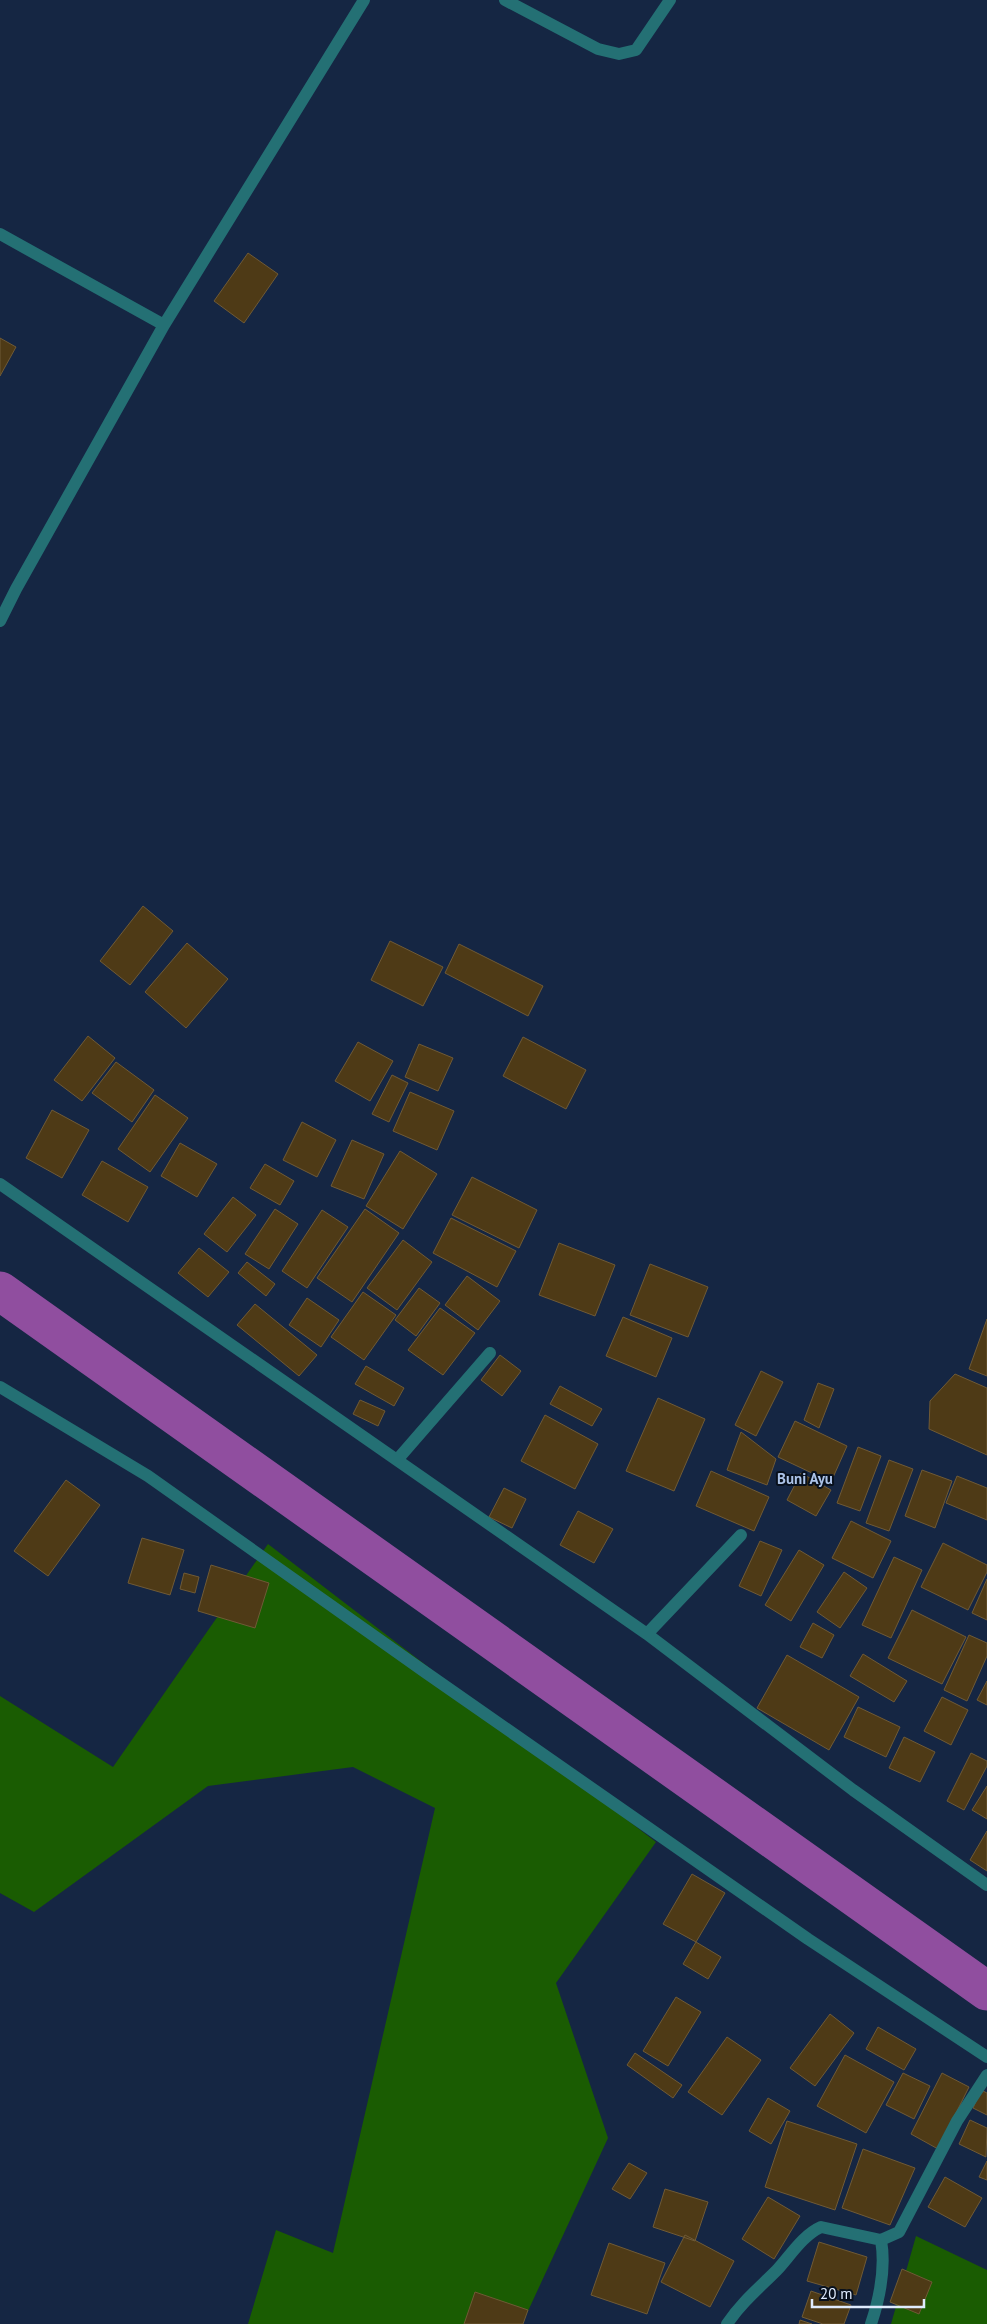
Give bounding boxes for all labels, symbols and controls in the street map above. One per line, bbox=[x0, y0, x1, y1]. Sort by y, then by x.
district label: Buni Ayu bbox=[777, 1469, 833, 1488]
scale bar bbox=[812, 2276, 924, 2308]
text: 20 m bbox=[820, 2284, 853, 2303]

